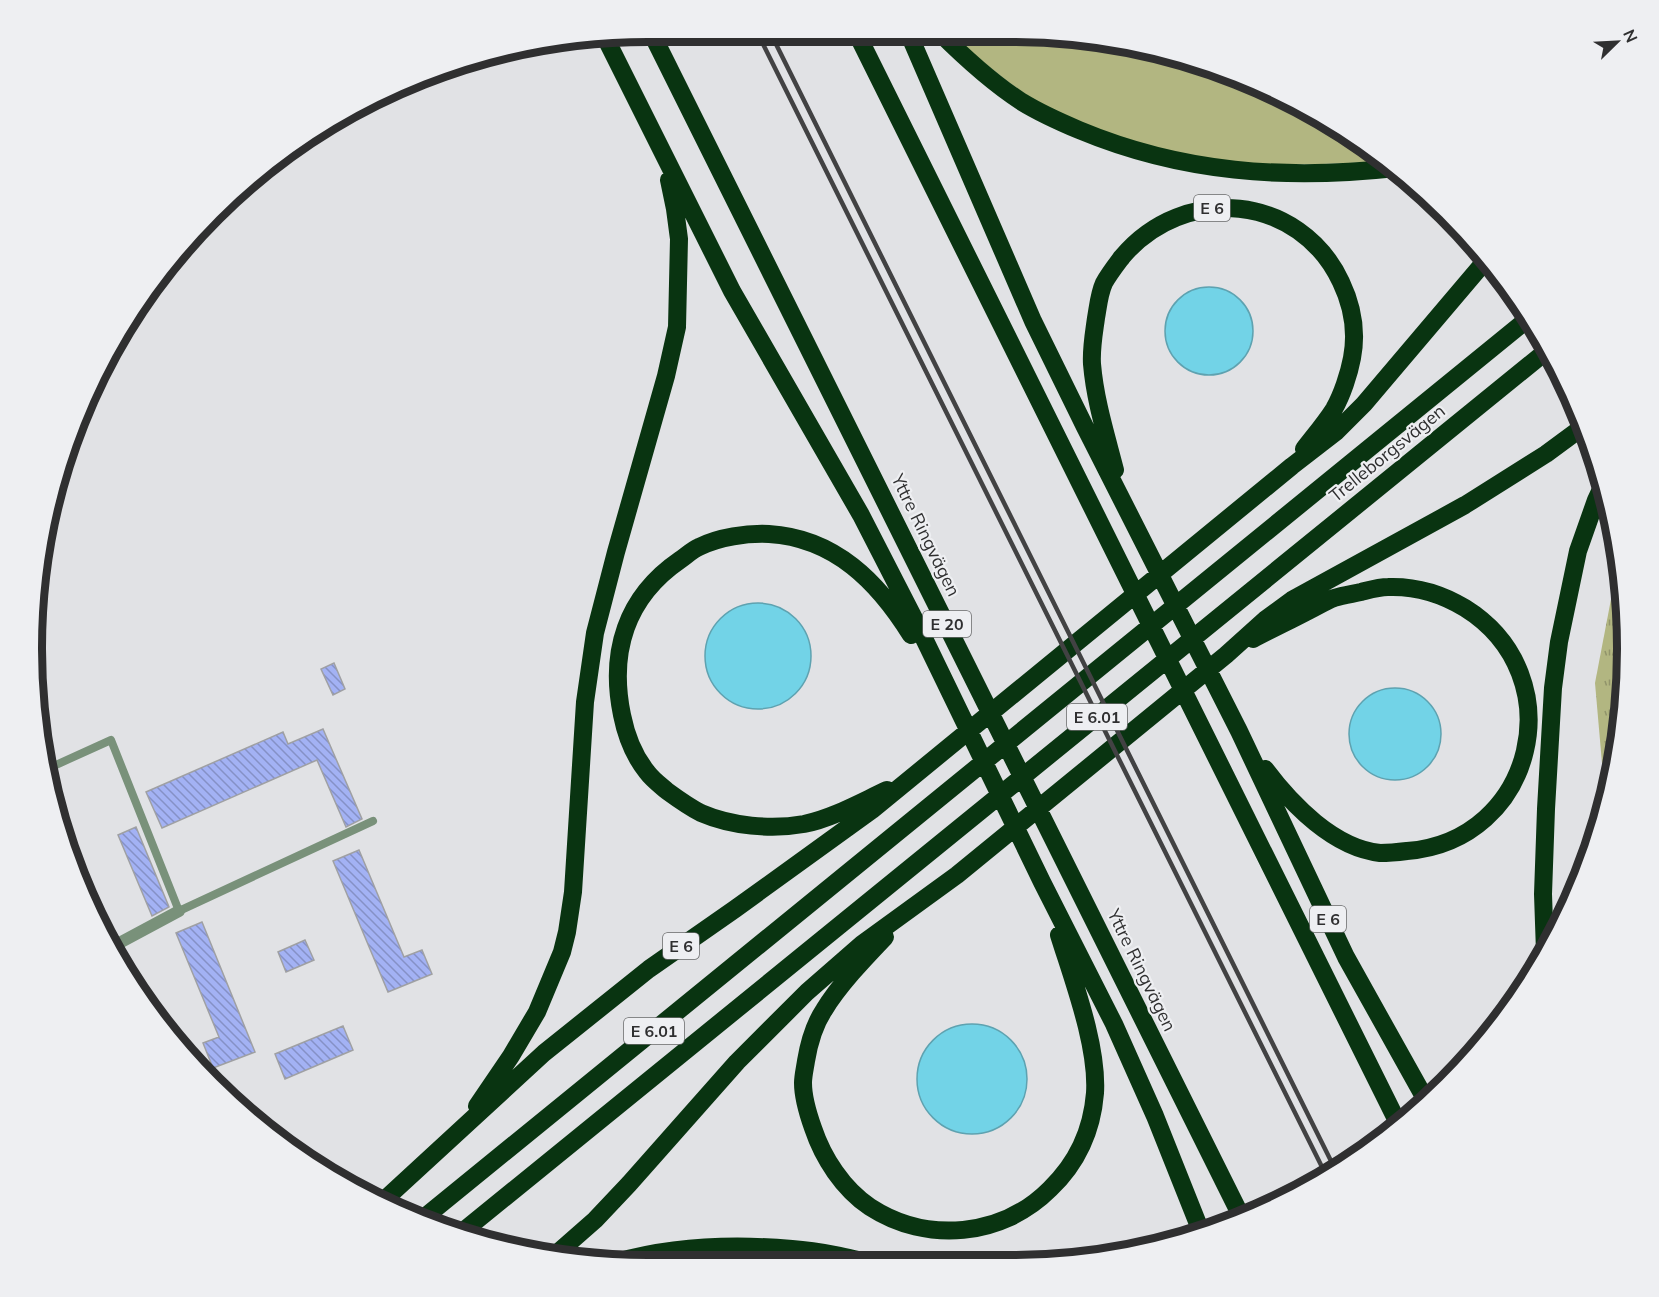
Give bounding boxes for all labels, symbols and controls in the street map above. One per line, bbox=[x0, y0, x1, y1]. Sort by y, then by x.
north arrow bbox=[1587, 12, 1647, 72]
text: N bbox=[1619, 26, 1642, 45]
road number: E 6 bbox=[1194, 195, 1230, 221]
street label: Trelleborgsvägen bbox=[1324, 399, 1450, 507]
street label: Yttre Ringvägen bbox=[886, 469, 966, 600]
road number: E 20 bbox=[923, 611, 971, 637]
road number: E 6.01 bbox=[1067, 704, 1127, 730]
street label: Yttre Ringvägen bbox=[1102, 904, 1182, 1035]
road number: E 6 bbox=[1310, 906, 1346, 932]
road number: E 6 bbox=[663, 933, 699, 959]
road number: E 6.01 bbox=[624, 1018, 684, 1044]

